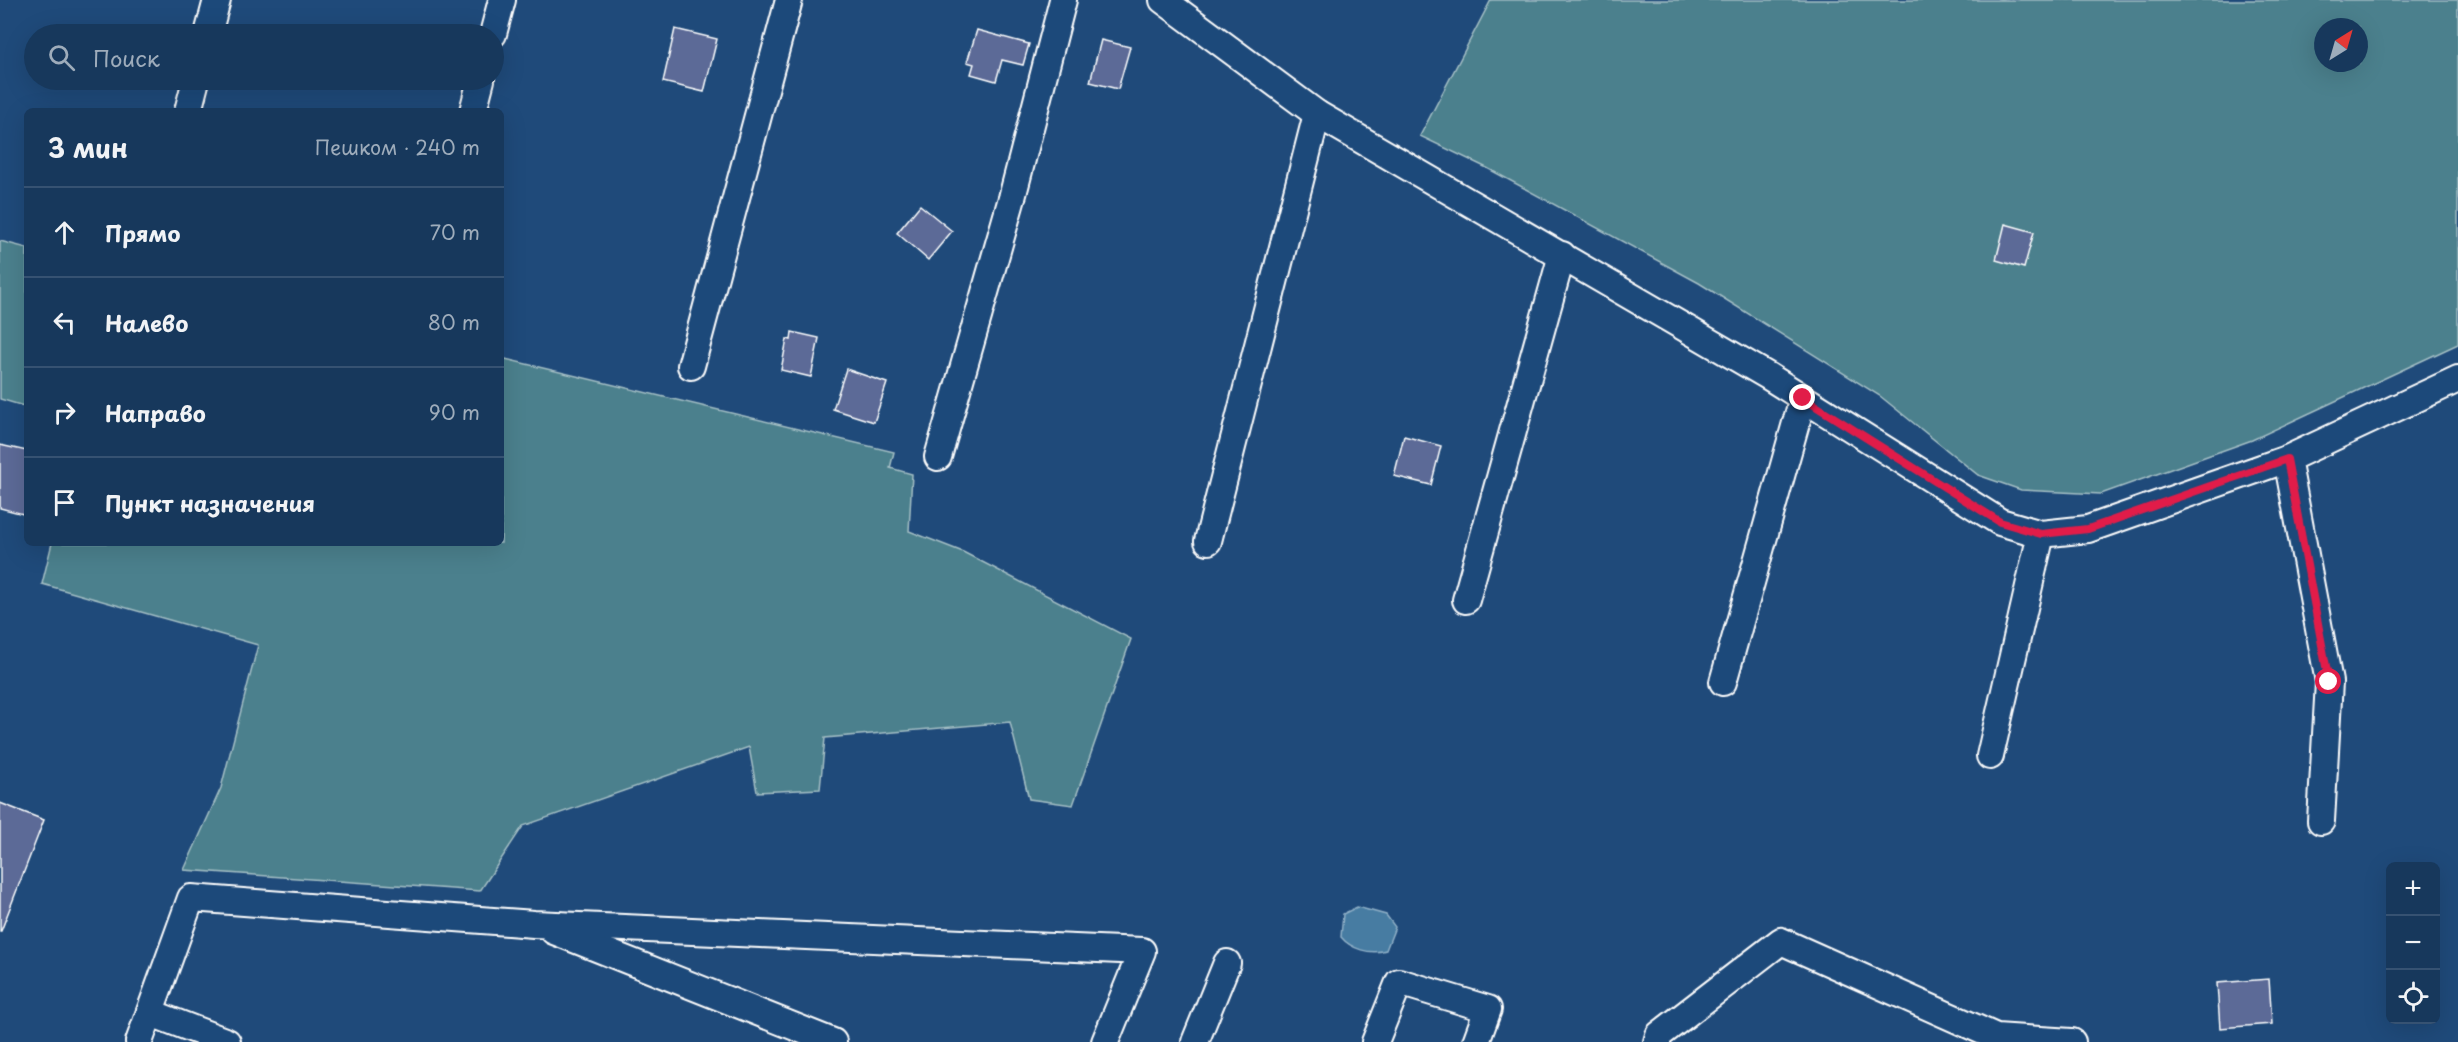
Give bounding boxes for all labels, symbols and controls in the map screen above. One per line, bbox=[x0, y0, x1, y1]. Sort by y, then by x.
north arrow bbox=[2314, 18, 2368, 72]
search box bbox=[24, 24, 504, 90]
icon: search bbox=[45, 41, 78, 74]
text: Поиск bbox=[93, 41, 160, 74]
text: 3 мин bbox=[48, 128, 128, 167]
text: Пешком · 240 m bbox=[315, 132, 480, 162]
icon: ahead bbox=[48, 216, 81, 249]
text: Прямо bbox=[105, 216, 180, 249]
text: 70 m bbox=[430, 217, 480, 247]
icon: left bbox=[48, 306, 81, 339]
text: Налево bbox=[105, 306, 188, 339]
text: 80 m bbox=[428, 307, 480, 337]
route end bbox=[1789, 384, 1815, 410]
icon: right bbox=[48, 396, 81, 429]
text: Направо bbox=[105, 396, 206, 429]
text: 90 m bbox=[429, 397, 480, 427]
icon: arrive bbox=[48, 486, 81, 519]
text: Пункт назначения bbox=[105, 486, 315, 519]
route start bbox=[2315, 668, 2341, 694]
map controls bbox=[2386, 862, 2440, 1024]
button: + bbox=[2386, 862, 2440, 916]
button: − bbox=[2386, 916, 2440, 970]
button: locate bbox=[2386, 970, 2440, 1024]

